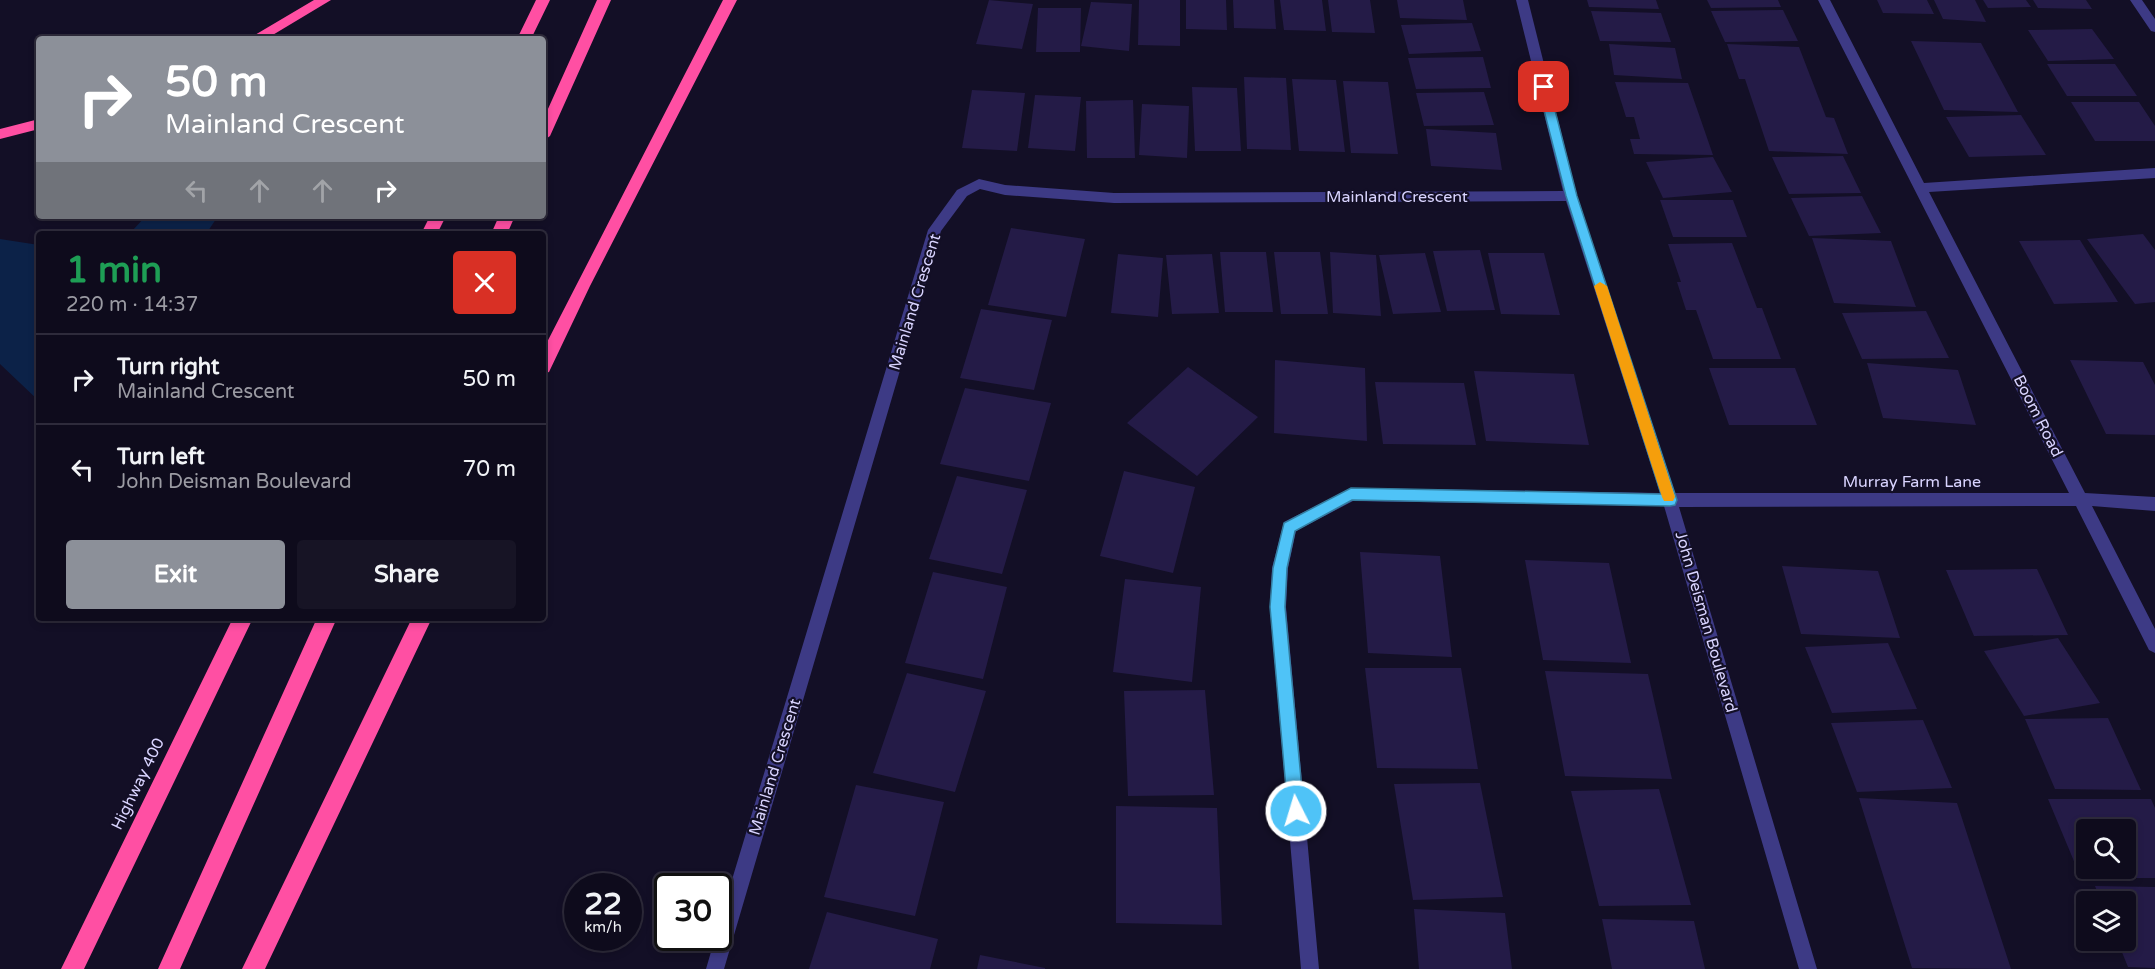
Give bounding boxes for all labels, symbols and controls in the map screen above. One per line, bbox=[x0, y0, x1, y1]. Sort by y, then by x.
text: 50 m bbox=[165, 57, 267, 108]
icon: right bbox=[66, 60, 144, 138]
pin bbox=[1518, 61, 1569, 112]
icon: arrive bbox=[1527, 70, 1560, 103]
text: Mainland Crescent bbox=[165, 108, 405, 141]
icon: left bbox=[180, 174, 213, 207]
icon: ahead bbox=[243, 174, 276, 207]
icon: ahead bbox=[306, 174, 339, 207]
icon: right bbox=[369, 174, 402, 207]
street label: Mainland Crescent bbox=[1326, 187, 1468, 207]
street label: Mainland Crescent bbox=[885, 231, 945, 373]
text: 1 min bbox=[66, 249, 162, 292]
button: close bbox=[453, 251, 516, 314]
text: 220 m · 14:37 bbox=[66, 293, 198, 317]
text: Turn right bbox=[117, 354, 219, 380]
icon: right bbox=[66, 363, 99, 396]
text: 50 m bbox=[462, 366, 516, 392]
street label: Boom Road bbox=[2009, 372, 2067, 460]
text: Mainland Crescent bbox=[117, 380, 294, 404]
text: Turn left bbox=[117, 444, 205, 470]
icon: left bbox=[66, 453, 99, 486]
text: 70 m bbox=[462, 456, 516, 482]
text: John Deisman Boulevard bbox=[117, 470, 352, 494]
street label: Murray Farm Lane bbox=[1843, 472, 1981, 492]
street label: John Deisman Boulevard bbox=[1671, 529, 1741, 715]
button: Exit bbox=[66, 540, 285, 609]
button: Share bbox=[297, 540, 516, 609]
street label: Mainland Crescent bbox=[745, 696, 805, 838]
street label: Highway 400 bbox=[107, 735, 169, 833]
position arrow bbox=[1264, 779, 1328, 843]
map controls bbox=[2076, 819, 2136, 951]
button: search bbox=[2076, 819, 2136, 879]
speed limit sign: 30 bbox=[654, 873, 732, 951]
text: 22 bbox=[584, 886, 622, 923]
button: layers bbox=[2076, 891, 2136, 951]
text: km/h bbox=[584, 918, 622, 936]

